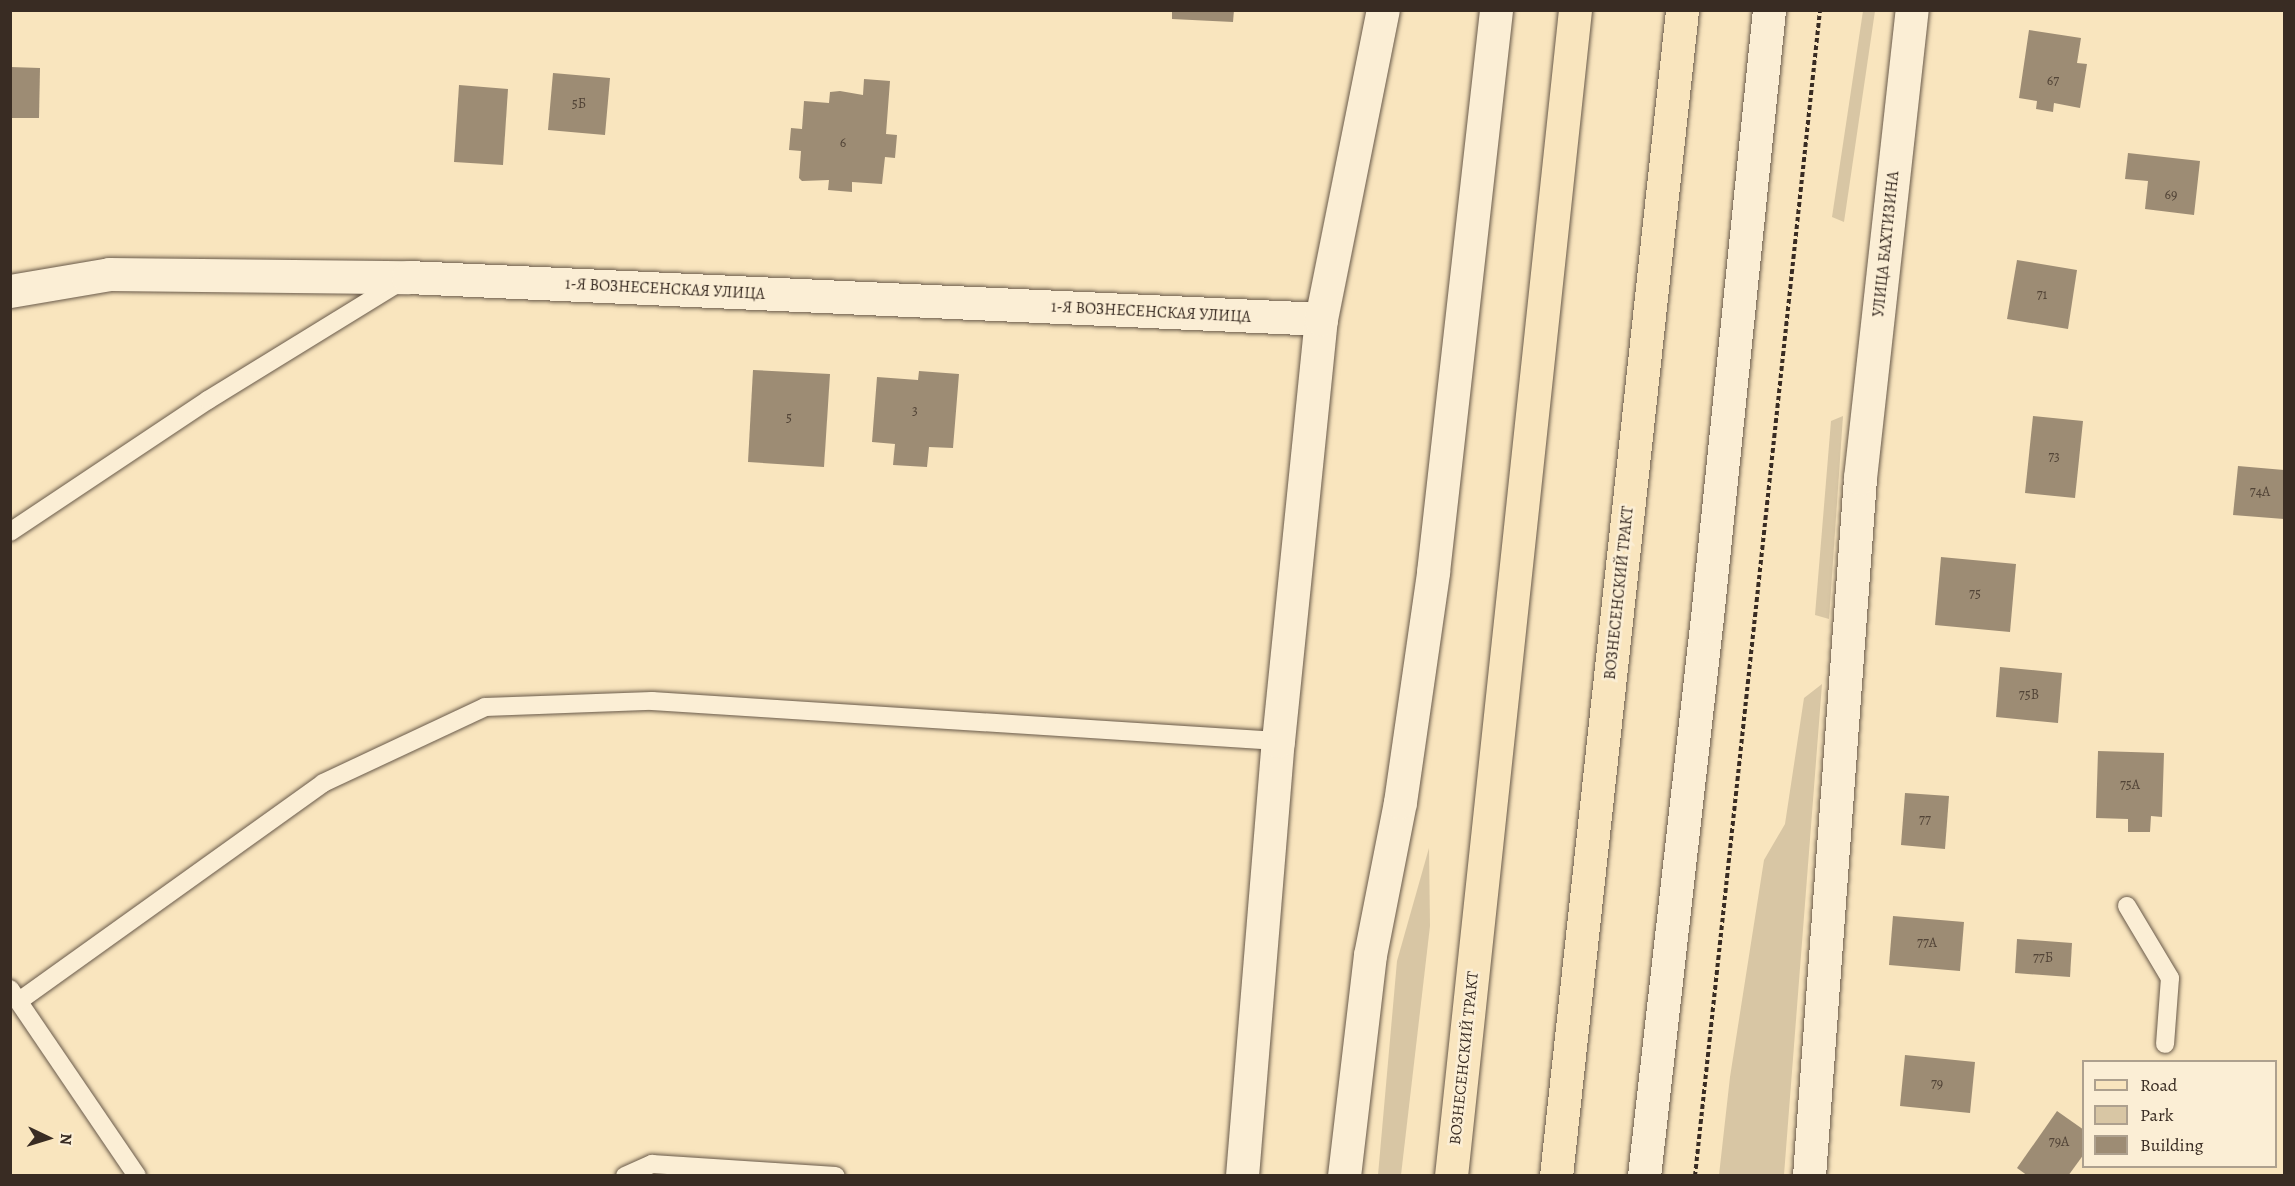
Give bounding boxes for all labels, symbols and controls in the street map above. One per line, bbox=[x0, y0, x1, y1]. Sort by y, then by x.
house number: 67 bbox=[2047, 73, 2059, 89]
house number: 5Б bbox=[572, 96, 586, 112]
house number: 6 bbox=[840, 135, 846, 151]
street label: УЛИЦА БАХТИЗИНА bbox=[1869, 170, 1903, 318]
house number: 69 bbox=[2165, 187, 2177, 203]
street label: 1-Я ВОЗНЕСЕНСКАЯ УЛИЦА bbox=[565, 274, 765, 304]
house number: 71 bbox=[2037, 287, 2047, 303]
street label: 1-Я ВОЗНЕСЕНСКАЯ УЛИЦА bbox=[1051, 297, 1251, 327]
house number: 3 bbox=[912, 403, 918, 419]
house number: 5 bbox=[786, 410, 792, 426]
house number: 73 bbox=[2048, 449, 2060, 465]
house number: 74А bbox=[2250, 484, 2270, 500]
street label: ВОЗНЕСЕНСКИЙ ТРАКТ bbox=[1600, 505, 1638, 681]
house number: 75 bbox=[1969, 586, 1981, 602]
house number: 75В bbox=[2019, 687, 2039, 703]
house number: 75А bbox=[2120, 777, 2140, 793]
house number: 77 bbox=[1919, 812, 1931, 828]
house number: 77А bbox=[1917, 935, 1937, 951]
house number: 77Б bbox=[2033, 950, 2053, 966]
street label: ВОЗНЕСЕНСКИЙ ТРАКТ bbox=[1445, 970, 1483, 1146]
legend bbox=[2082, 1060, 2277, 1168]
text: Road bbox=[2140, 1073, 2177, 1097]
house number: 79 bbox=[1931, 1076, 1943, 1092]
text: Park bbox=[2140, 1103, 2174, 1127]
north arrow bbox=[18, 1108, 78, 1168]
text: N bbox=[55, 1133, 77, 1146]
text: Building bbox=[2140, 1133, 2204, 1157]
house number: 79А bbox=[2049, 1134, 2069, 1150]

